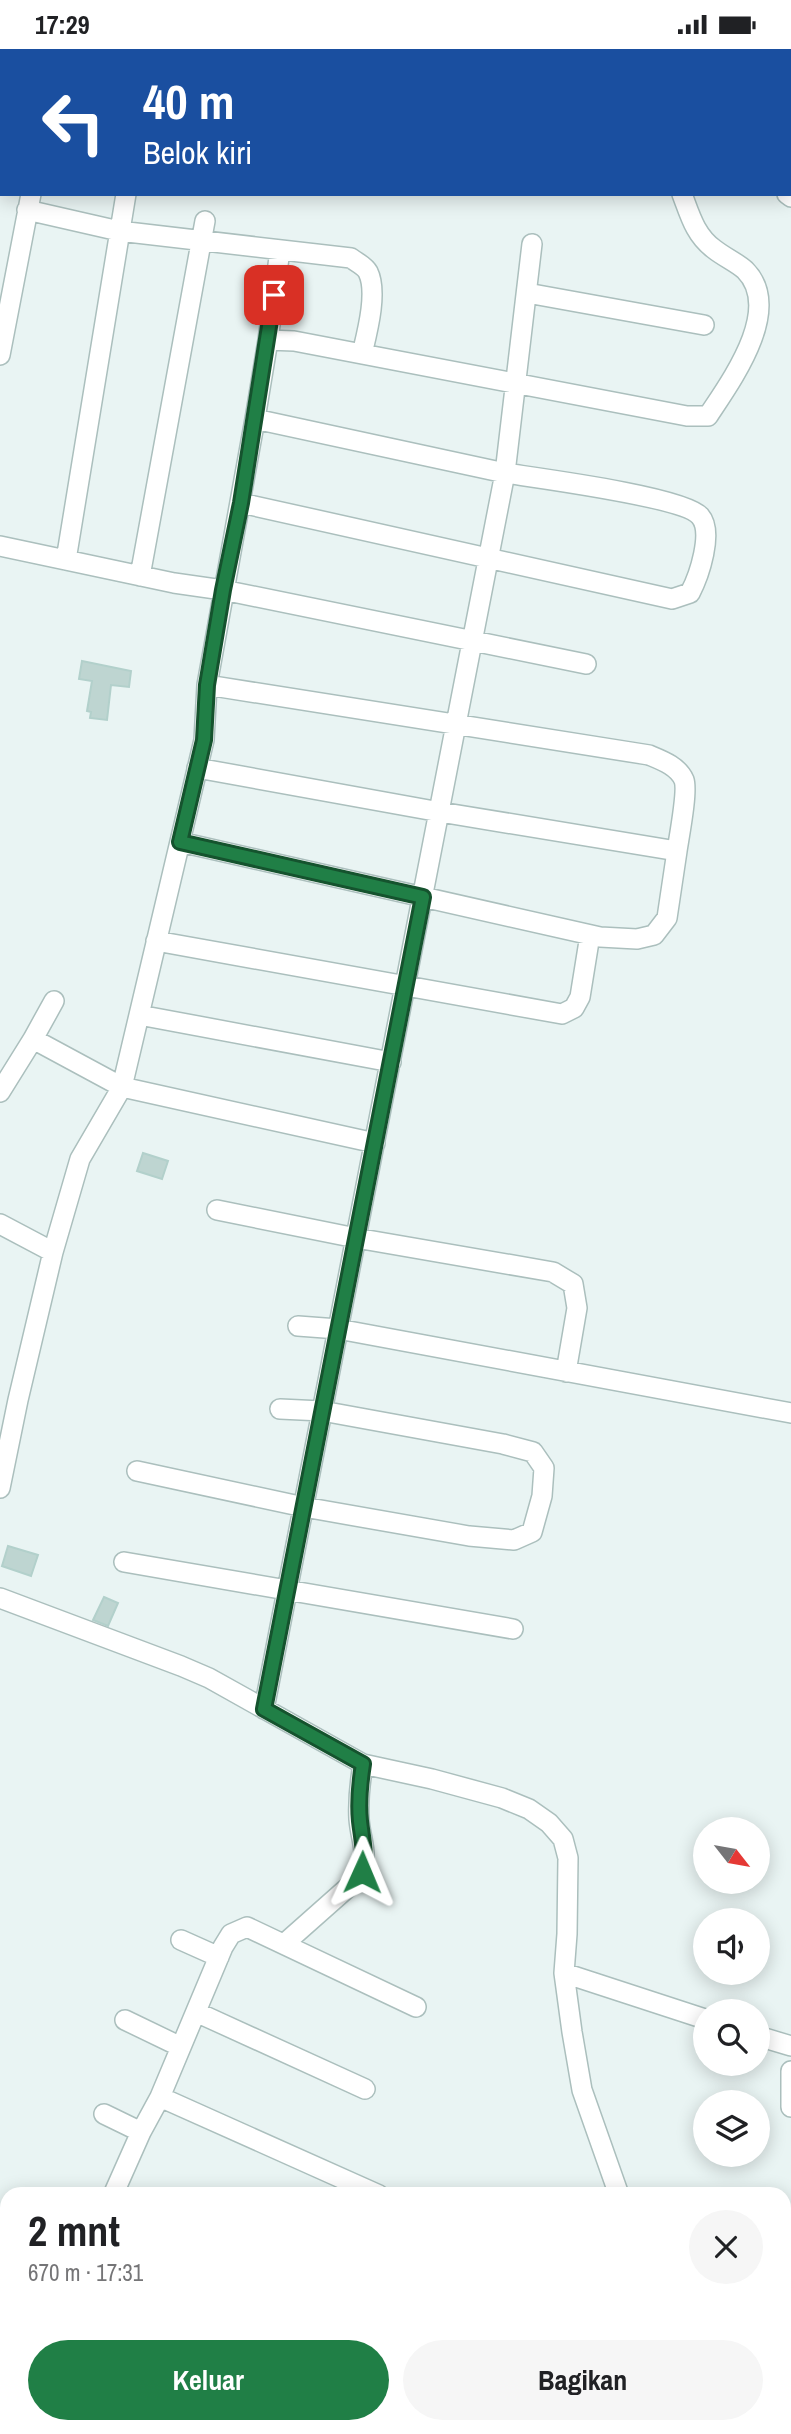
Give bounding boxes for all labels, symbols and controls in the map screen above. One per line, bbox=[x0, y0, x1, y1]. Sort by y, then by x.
text: 17:29 bbox=[35, 7, 90, 42]
text: 40 m bbox=[143, 68, 235, 134]
icon: left bbox=[28, 77, 119, 168]
text: Belok kiri bbox=[143, 131, 252, 174]
pin bbox=[244, 265, 304, 325]
icon: arrive bbox=[255, 276, 293, 314]
north arrow bbox=[693, 1817, 770, 1893]
map controls bbox=[693, 1817, 770, 2167]
position arrow bbox=[325, 1835, 399, 1909]
button: sound bbox=[693, 1908, 770, 1985]
button: search bbox=[693, 1999, 770, 2076]
button: layers bbox=[693, 2090, 770, 2167]
text: 2 mnt bbox=[28, 2203, 120, 2259]
button: close bbox=[689, 2210, 763, 2284]
text: 670 m · 17:31 bbox=[28, 2257, 143, 2288]
button: Keluar bbox=[28, 2340, 389, 2420]
button: Bagikan bbox=[403, 2340, 763, 2420]

